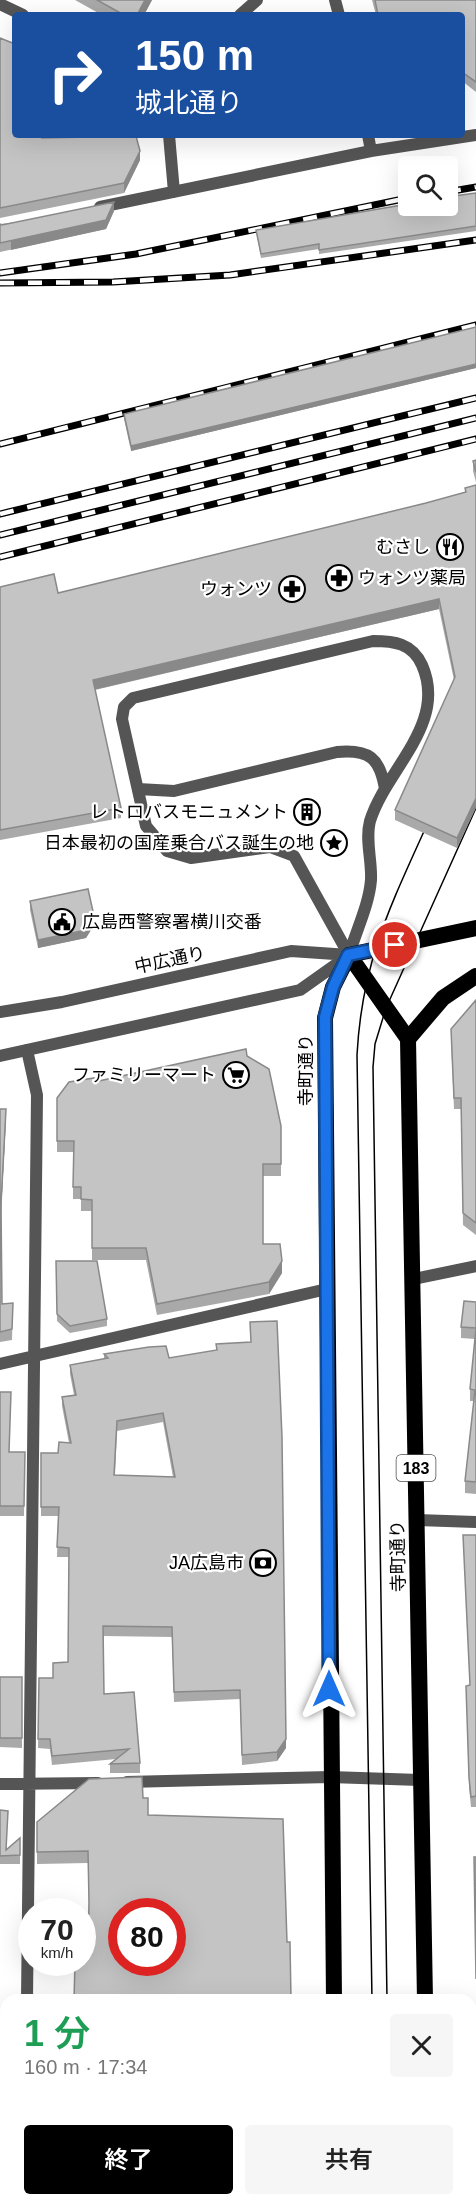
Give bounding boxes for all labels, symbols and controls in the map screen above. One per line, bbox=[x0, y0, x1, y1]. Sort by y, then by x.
text: 150 m bbox=[135, 32, 254, 79]
icon: right bbox=[36, 36, 114, 114]
text: 城北通り bbox=[135, 88, 243, 118]
map controls bbox=[398, 156, 458, 216]
button: search bbox=[398, 156, 458, 216]
restaurant icon: むさし bbox=[435, 532, 465, 562]
place label: むさし bbox=[376, 537, 430, 557]
pharmacy icon: ウォンツ薬局 bbox=[324, 563, 354, 593]
place label: ウォンツ薬局 bbox=[358, 568, 466, 588]
pharmacy icon: ウォンツ bbox=[277, 574, 307, 604]
place label: ウォンツ bbox=[200, 579, 272, 599]
building icon: レトロバスモニュメント bbox=[292, 797, 322, 827]
place label: レトロバスモニュメント bbox=[90, 802, 288, 822]
place icon: 日本最初の国産乗合バス誕生の地 bbox=[319, 828, 349, 858]
place label: 日本最初の国産乗合バス誕生の地 bbox=[44, 833, 314, 853]
public building icon: 広島西警察署横川交番 bbox=[47, 907, 77, 937]
place label: 広島西警察署横川交番 bbox=[82, 912, 262, 932]
pin bbox=[369, 919, 420, 970]
icon: arrive bbox=[378, 928, 411, 961]
street label: 中広通り bbox=[133, 943, 207, 977]
street label: 寺町通り bbox=[296, 1034, 316, 1106]
supermarket icon: ファミリーマート bbox=[221, 1060, 251, 1090]
place label: ファミリーマート bbox=[72, 1065, 216, 1085]
road number: 183 bbox=[396, 1455, 436, 1481]
street label: 寺町通り bbox=[387, 1520, 409, 1592]
bank icon: JA広島市 bbox=[248, 1548, 278, 1578]
place label: JA広島市 bbox=[169, 1553, 244, 1573]
position arrow bbox=[297, 1657, 361, 1721]
speed limit sign: 80 bbox=[108, 1898, 186, 1976]
text: 70 bbox=[40, 1913, 74, 1946]
text: km/h bbox=[41, 1944, 73, 1961]
text: 1 分 bbox=[24, 2013, 90, 2054]
button: close bbox=[390, 2014, 453, 2077]
text: 160 m · 17:34 bbox=[24, 2056, 147, 2078]
button: 終了 bbox=[24, 2125, 233, 2194]
button: 共有 bbox=[245, 2125, 453, 2194]

